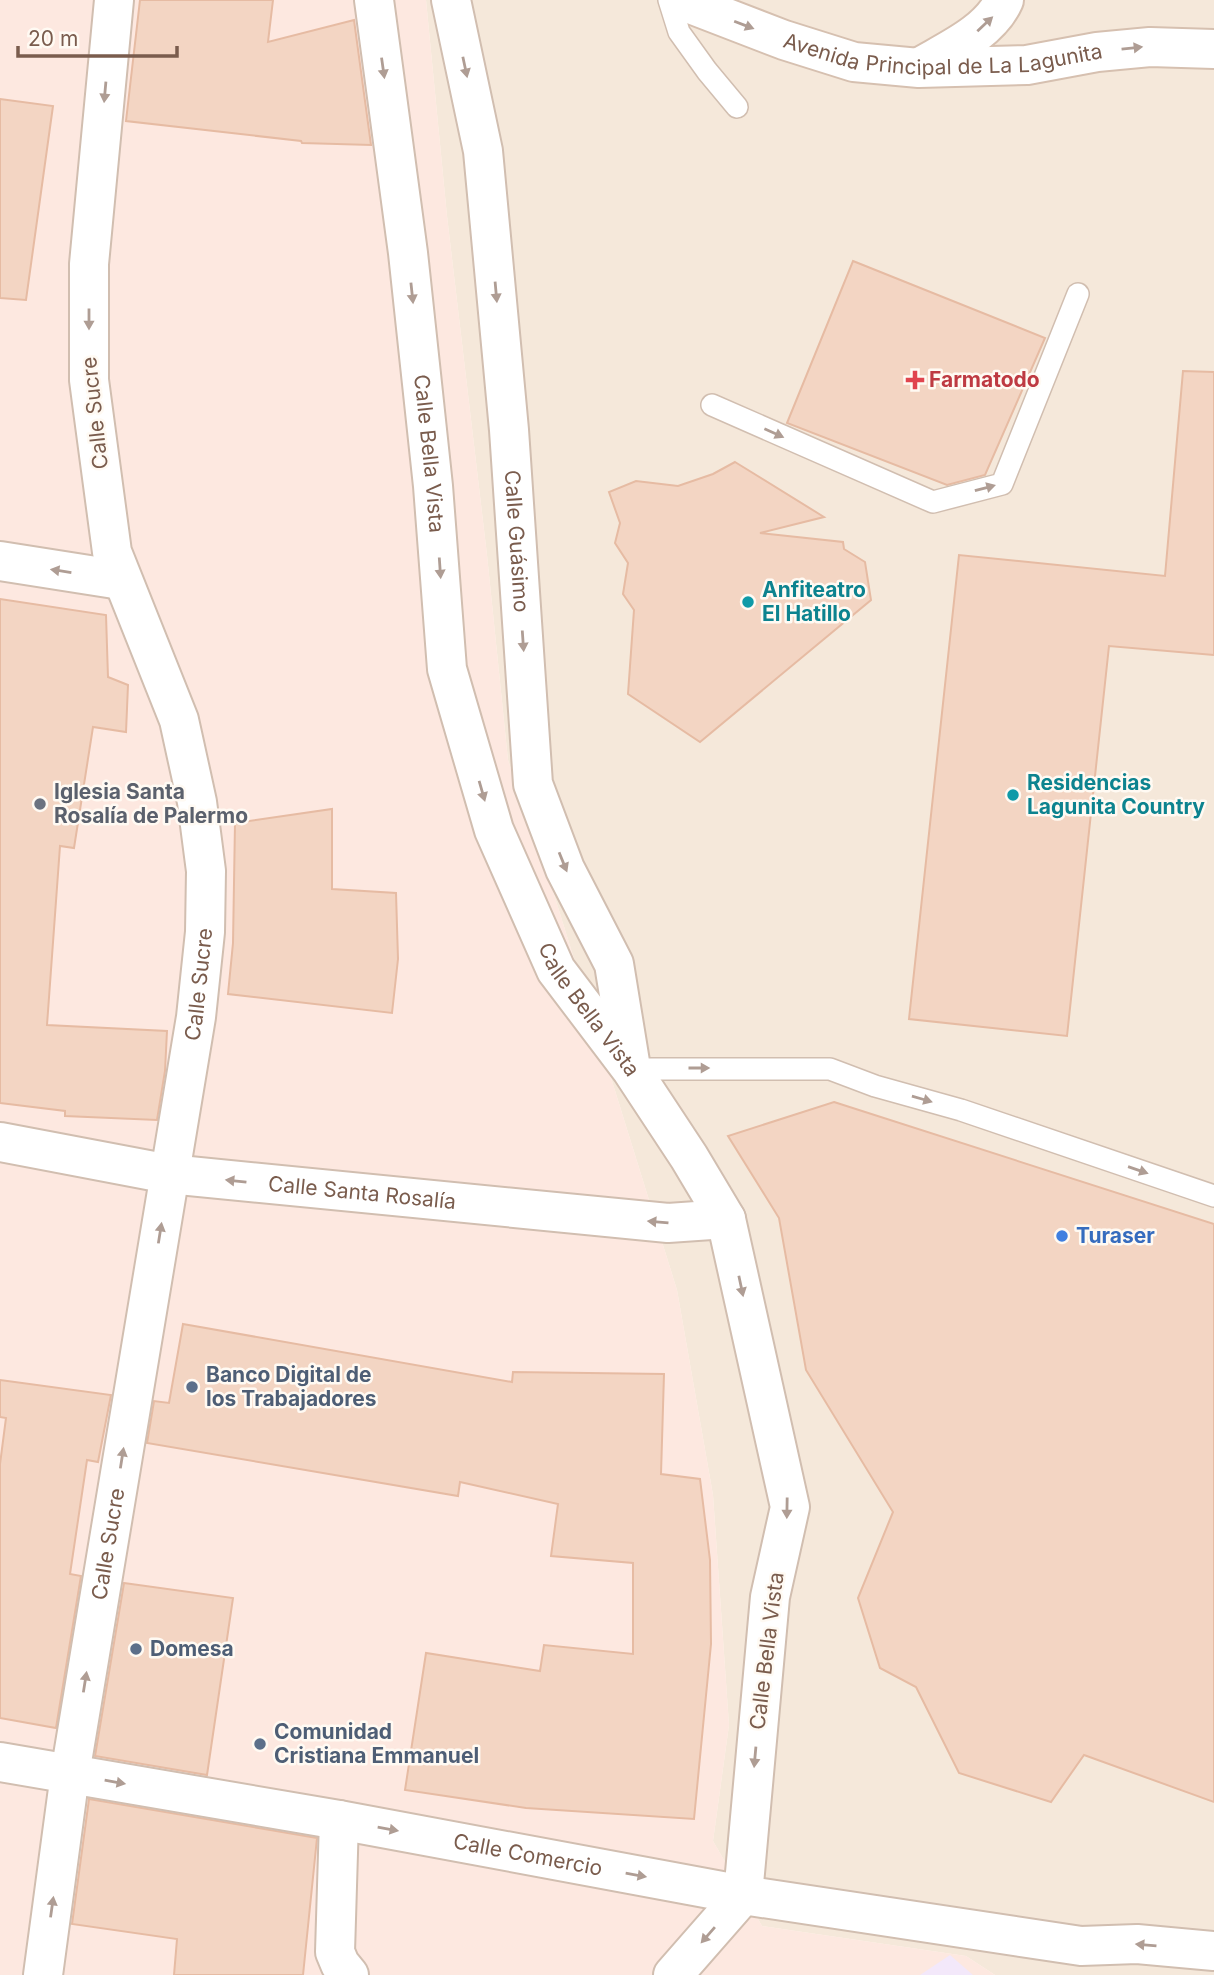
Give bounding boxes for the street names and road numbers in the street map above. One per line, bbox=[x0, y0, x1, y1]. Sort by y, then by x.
street label: Avenida Principal de La Lagunita bbox=[781, 28, 1104, 80]
street label: Calle Sucre bbox=[76, 355, 113, 471]
street label: Calle Bella Vista bbox=[409, 373, 450, 534]
street label: Calle Guásimo bbox=[500, 469, 534, 613]
street label: Calle Sucre bbox=[179, 927, 217, 1042]
street label: Calle Bella Vista bbox=[534, 939, 645, 1081]
street label: Calle Santa Rosalía bbox=[267, 1171, 457, 1214]
street label: Calle Sucre bbox=[86, 1486, 129, 1602]
street label: Calle Bella Vista bbox=[744, 1571, 789, 1731]
street label: Calle Comercio bbox=[451, 1828, 605, 1881]

